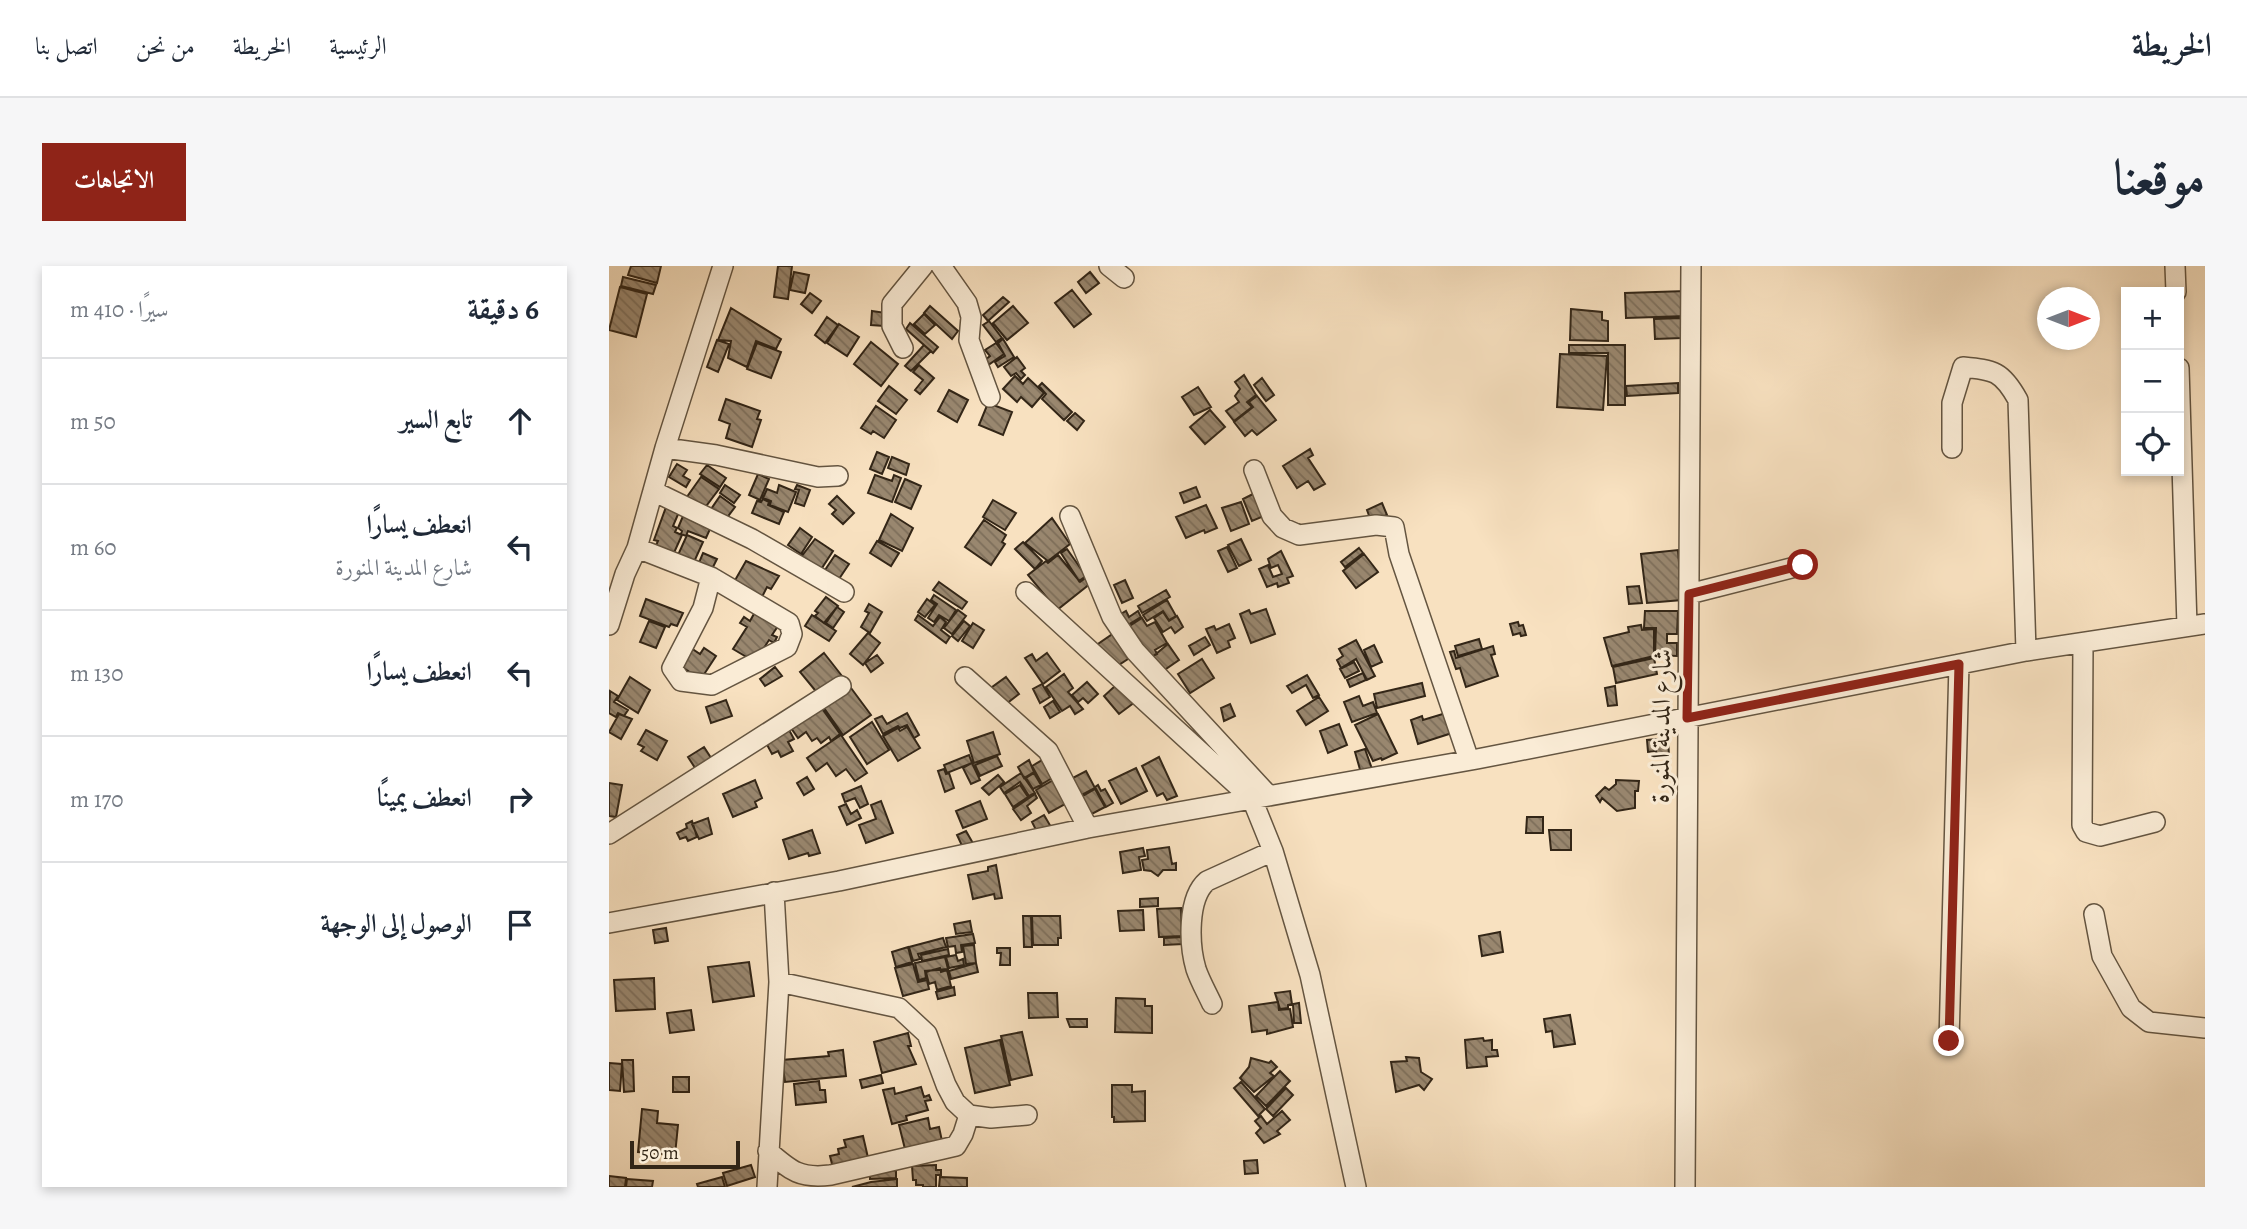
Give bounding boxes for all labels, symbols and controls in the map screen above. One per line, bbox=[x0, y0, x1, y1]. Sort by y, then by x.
text: الخريطة bbox=[2132, 22, 2212, 67]
text: اتصل بنا bbox=[35, 30, 98, 62]
text: من نحن bbox=[136, 30, 195, 62]
text: الخريطة bbox=[233, 30, 291, 62]
text: الرئيسية bbox=[329, 30, 387, 62]
button: الاتجاهات bbox=[42, 143, 186, 221]
text: موقعنا bbox=[2113, 144, 2205, 211]
north arrow bbox=[2037, 287, 2100, 350]
map controls bbox=[2121, 287, 2184, 476]
button: + bbox=[2121, 287, 2184, 350]
text: 6 دقيقة bbox=[467, 289, 539, 329]
text: سيرًا · 410 m bbox=[70, 294, 169, 325]
button: − bbox=[2121, 350, 2184, 413]
text: تابع السير bbox=[400, 402, 472, 437]
icon: ahead bbox=[501, 402, 539, 440]
text: 50 m bbox=[70, 406, 116, 437]
button: locate bbox=[2121, 413, 2184, 476]
text: انعطف يسارًا bbox=[366, 507, 472, 542]
icon: left bbox=[501, 528, 539, 566]
text: 60 m bbox=[70, 532, 117, 563]
route start bbox=[1787, 549, 1818, 580]
text: شارع المدينة المنورة bbox=[335, 552, 472, 583]
street label: شارع المدينة المنورة bbox=[1642, 648, 1684, 804]
text: انعطف يسارًا bbox=[366, 654, 472, 689]
icon: left bbox=[501, 654, 539, 692]
text: 130 m bbox=[70, 658, 123, 689]
text: انعطف يمينًا bbox=[377, 780, 472, 815]
icon: right bbox=[501, 780, 539, 818]
text: 170 m bbox=[70, 784, 124, 815]
text: الوصول إلى الوجهة bbox=[320, 906, 472, 941]
icon: arrive bbox=[501, 906, 539, 944]
route end bbox=[1933, 1025, 1964, 1056]
scale bar bbox=[630, 1138, 740, 1170]
text: 50 m bbox=[641, 1140, 679, 1166]

